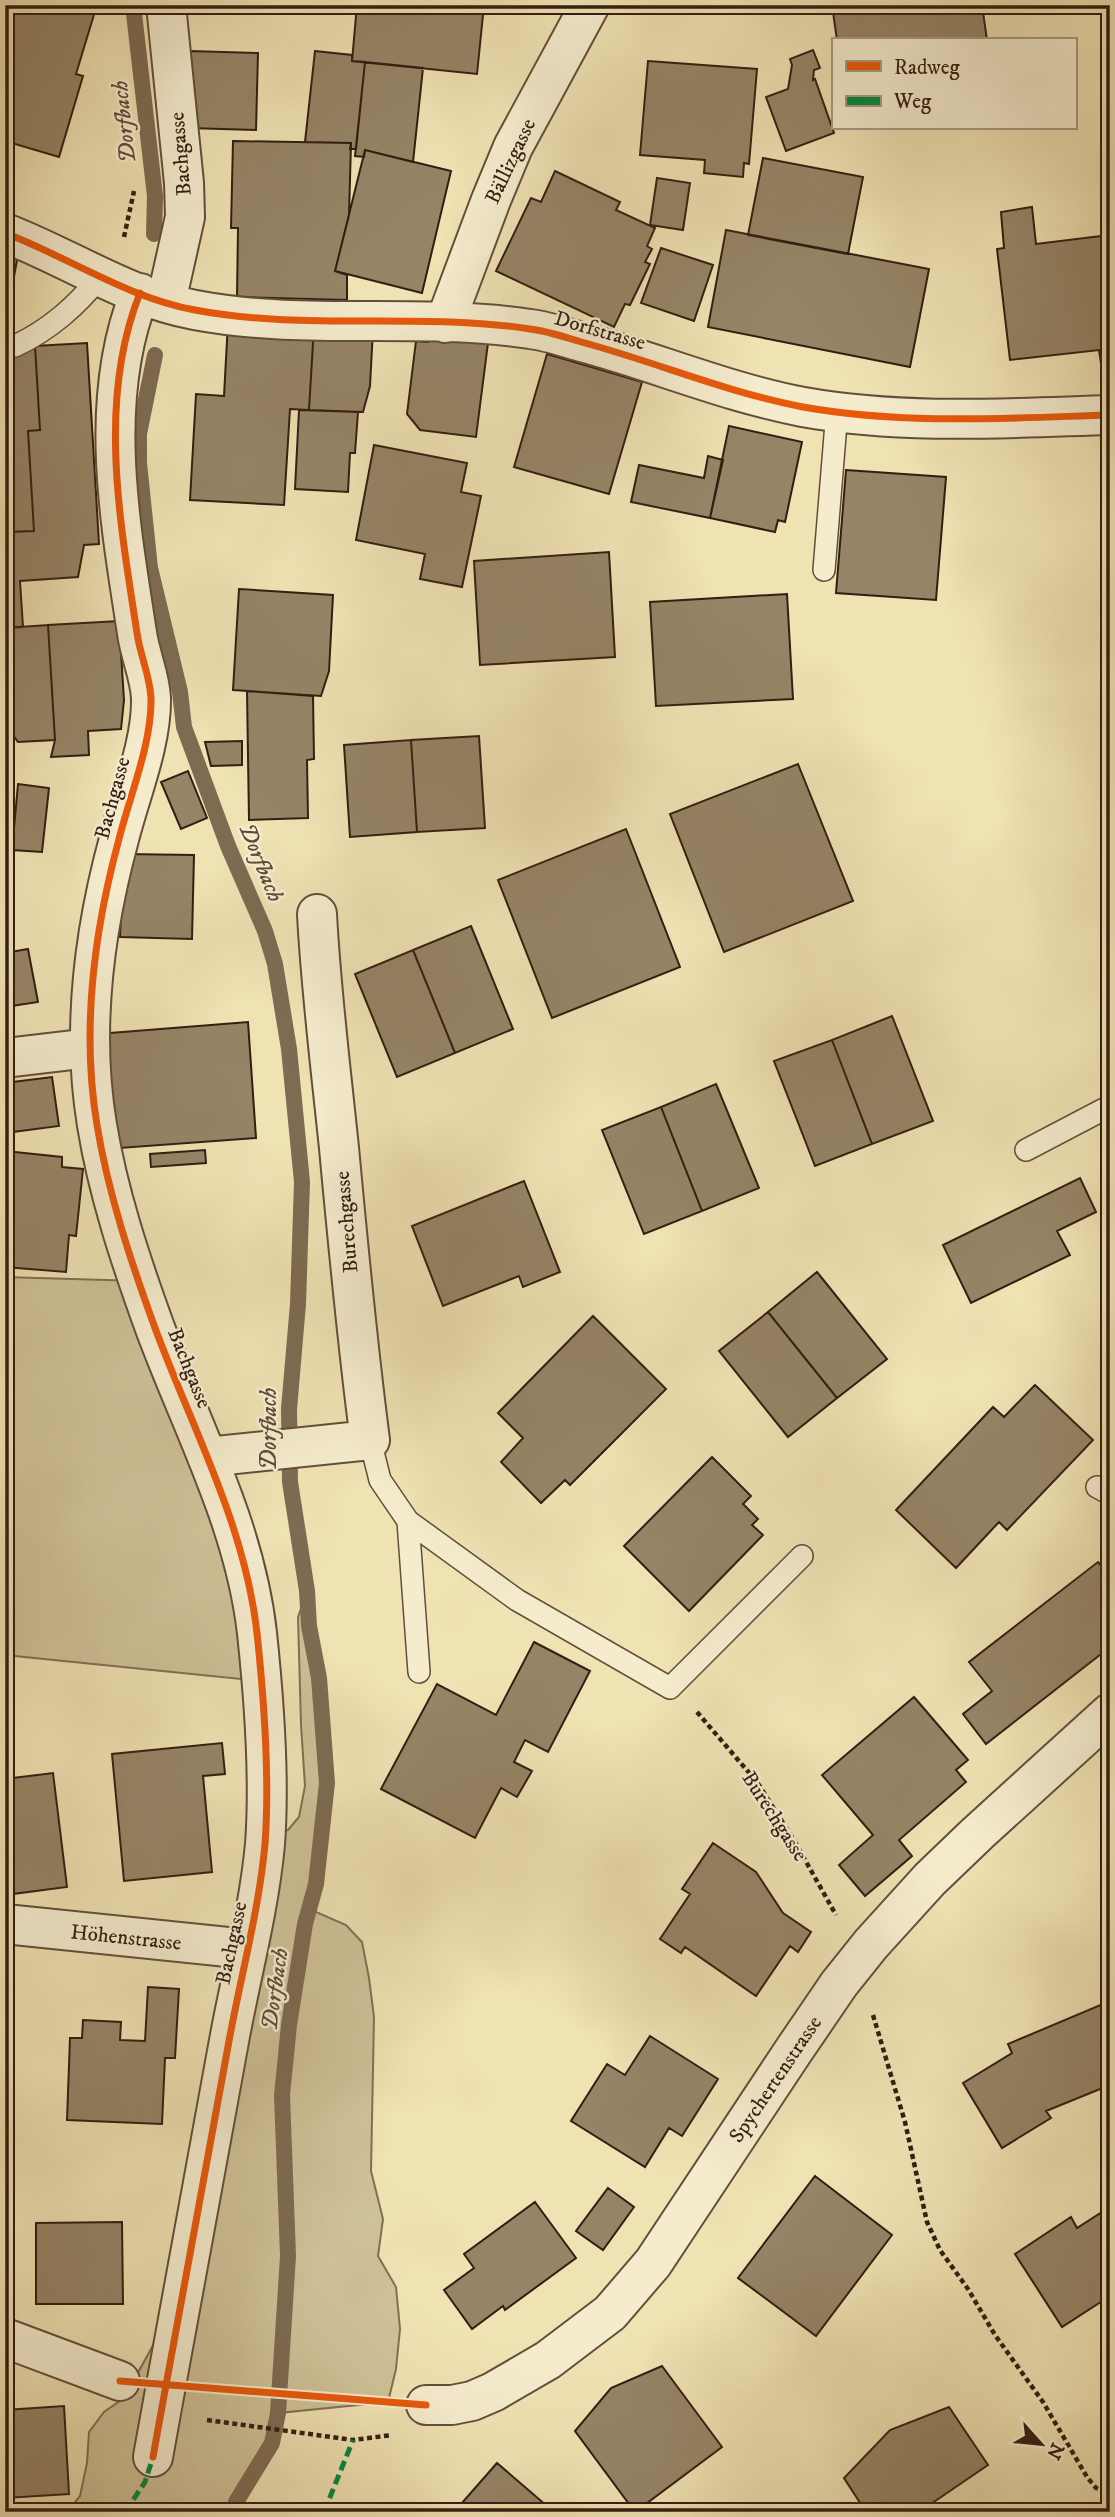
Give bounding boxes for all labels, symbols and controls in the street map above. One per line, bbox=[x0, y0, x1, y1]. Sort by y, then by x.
legend bbox=[832, 38, 1076, 130]
text: Radweg bbox=[894, 55, 960, 81]
water label: Dorfbach bbox=[106, 79, 143, 164]
text: Weg bbox=[893, 89, 932, 115]
street label: Bachgasse bbox=[164, 111, 198, 197]
street label: Bällizgasse bbox=[480, 114, 542, 208]
street label: Dorfstrasse bbox=[551, 306, 649, 356]
street label: Bachgasse bbox=[90, 754, 136, 842]
water label: Dorfbach bbox=[232, 819, 290, 906]
street label: Burechgasse bbox=[330, 1170, 364, 1274]
street label: Bachgasse bbox=[161, 1324, 217, 1413]
water label: Dorfbach bbox=[255, 1388, 284, 1470]
street label: Burechgasse bbox=[736, 1767, 813, 1867]
street label: Bachgasse bbox=[211, 1899, 254, 1987]
street label: Höhenstrasse bbox=[69, 1919, 183, 1957]
water label: Dorfbach bbox=[255, 1946, 296, 2032]
street label: Spychertenstrasse bbox=[724, 2011, 828, 2148]
north arrow bbox=[1006, 2408, 1076, 2478]
text: N bbox=[1041, 2439, 1069, 2464]

